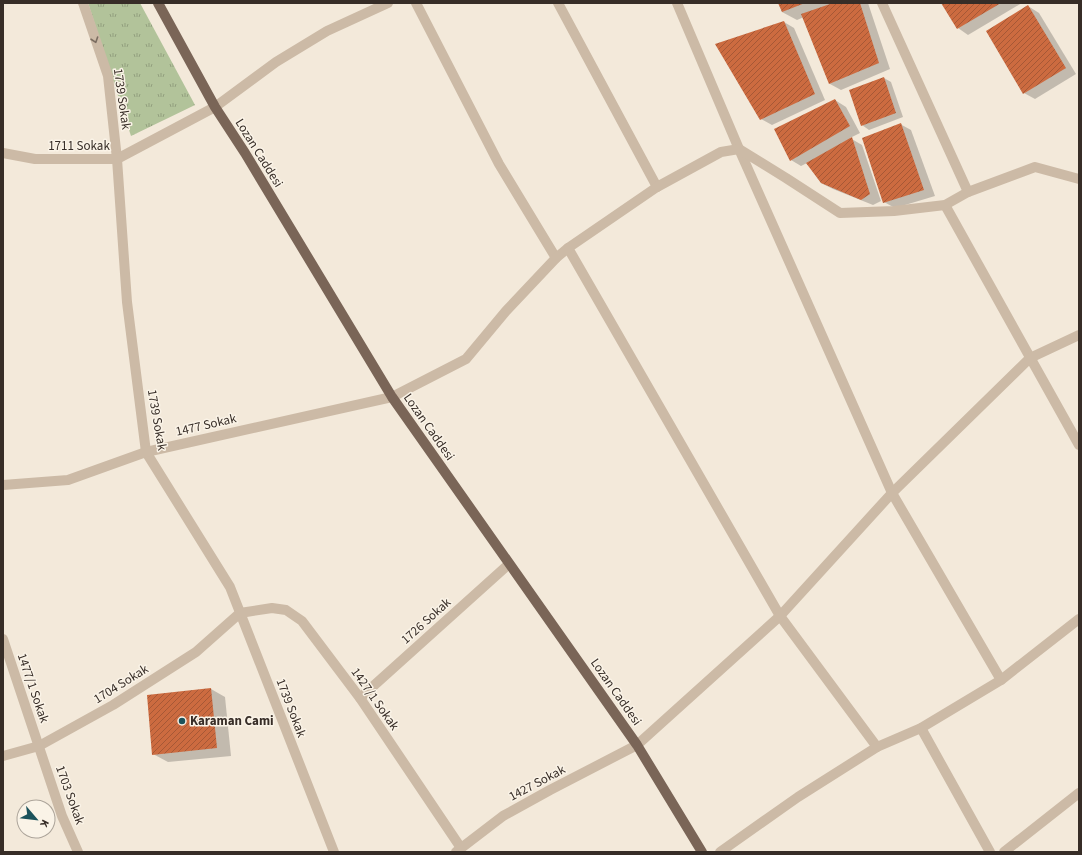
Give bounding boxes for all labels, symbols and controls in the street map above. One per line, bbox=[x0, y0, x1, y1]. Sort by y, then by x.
one-way arrow bbox=[91, 36, 99, 43]
street label: 1739 Sokak bbox=[109, 67, 135, 131]
street label: Lozan Caddesi bbox=[231, 115, 287, 191]
street label: 1711 Sokak bbox=[48, 137, 110, 155]
street label: 1739 Sokak bbox=[143, 388, 171, 453]
street label: Lozan Caddesi bbox=[399, 390, 459, 464]
street label: 1477 Sokak bbox=[174, 409, 239, 441]
street label: 1726 Sokak bbox=[397, 593, 455, 648]
street label: 1477/1 Sokak bbox=[13, 651, 54, 726]
street label: Lozan Caddesi bbox=[586, 655, 646, 729]
street label: 1704 Sokak bbox=[90, 660, 152, 708]
street label: 1427/1 Sokak bbox=[347, 664, 404, 734]
street label: 1739 Sokak bbox=[272, 676, 311, 741]
place label: Karaman Cami bbox=[190, 712, 274, 730]
marker: Karaman Cami bbox=[177, 716, 187, 726]
street label: 1427 Sokak bbox=[506, 760, 569, 805]
street label: 1703 Sokak bbox=[51, 763, 89, 828]
north arrow bbox=[16, 799, 56, 839]
text: K bbox=[36, 817, 53, 830]

